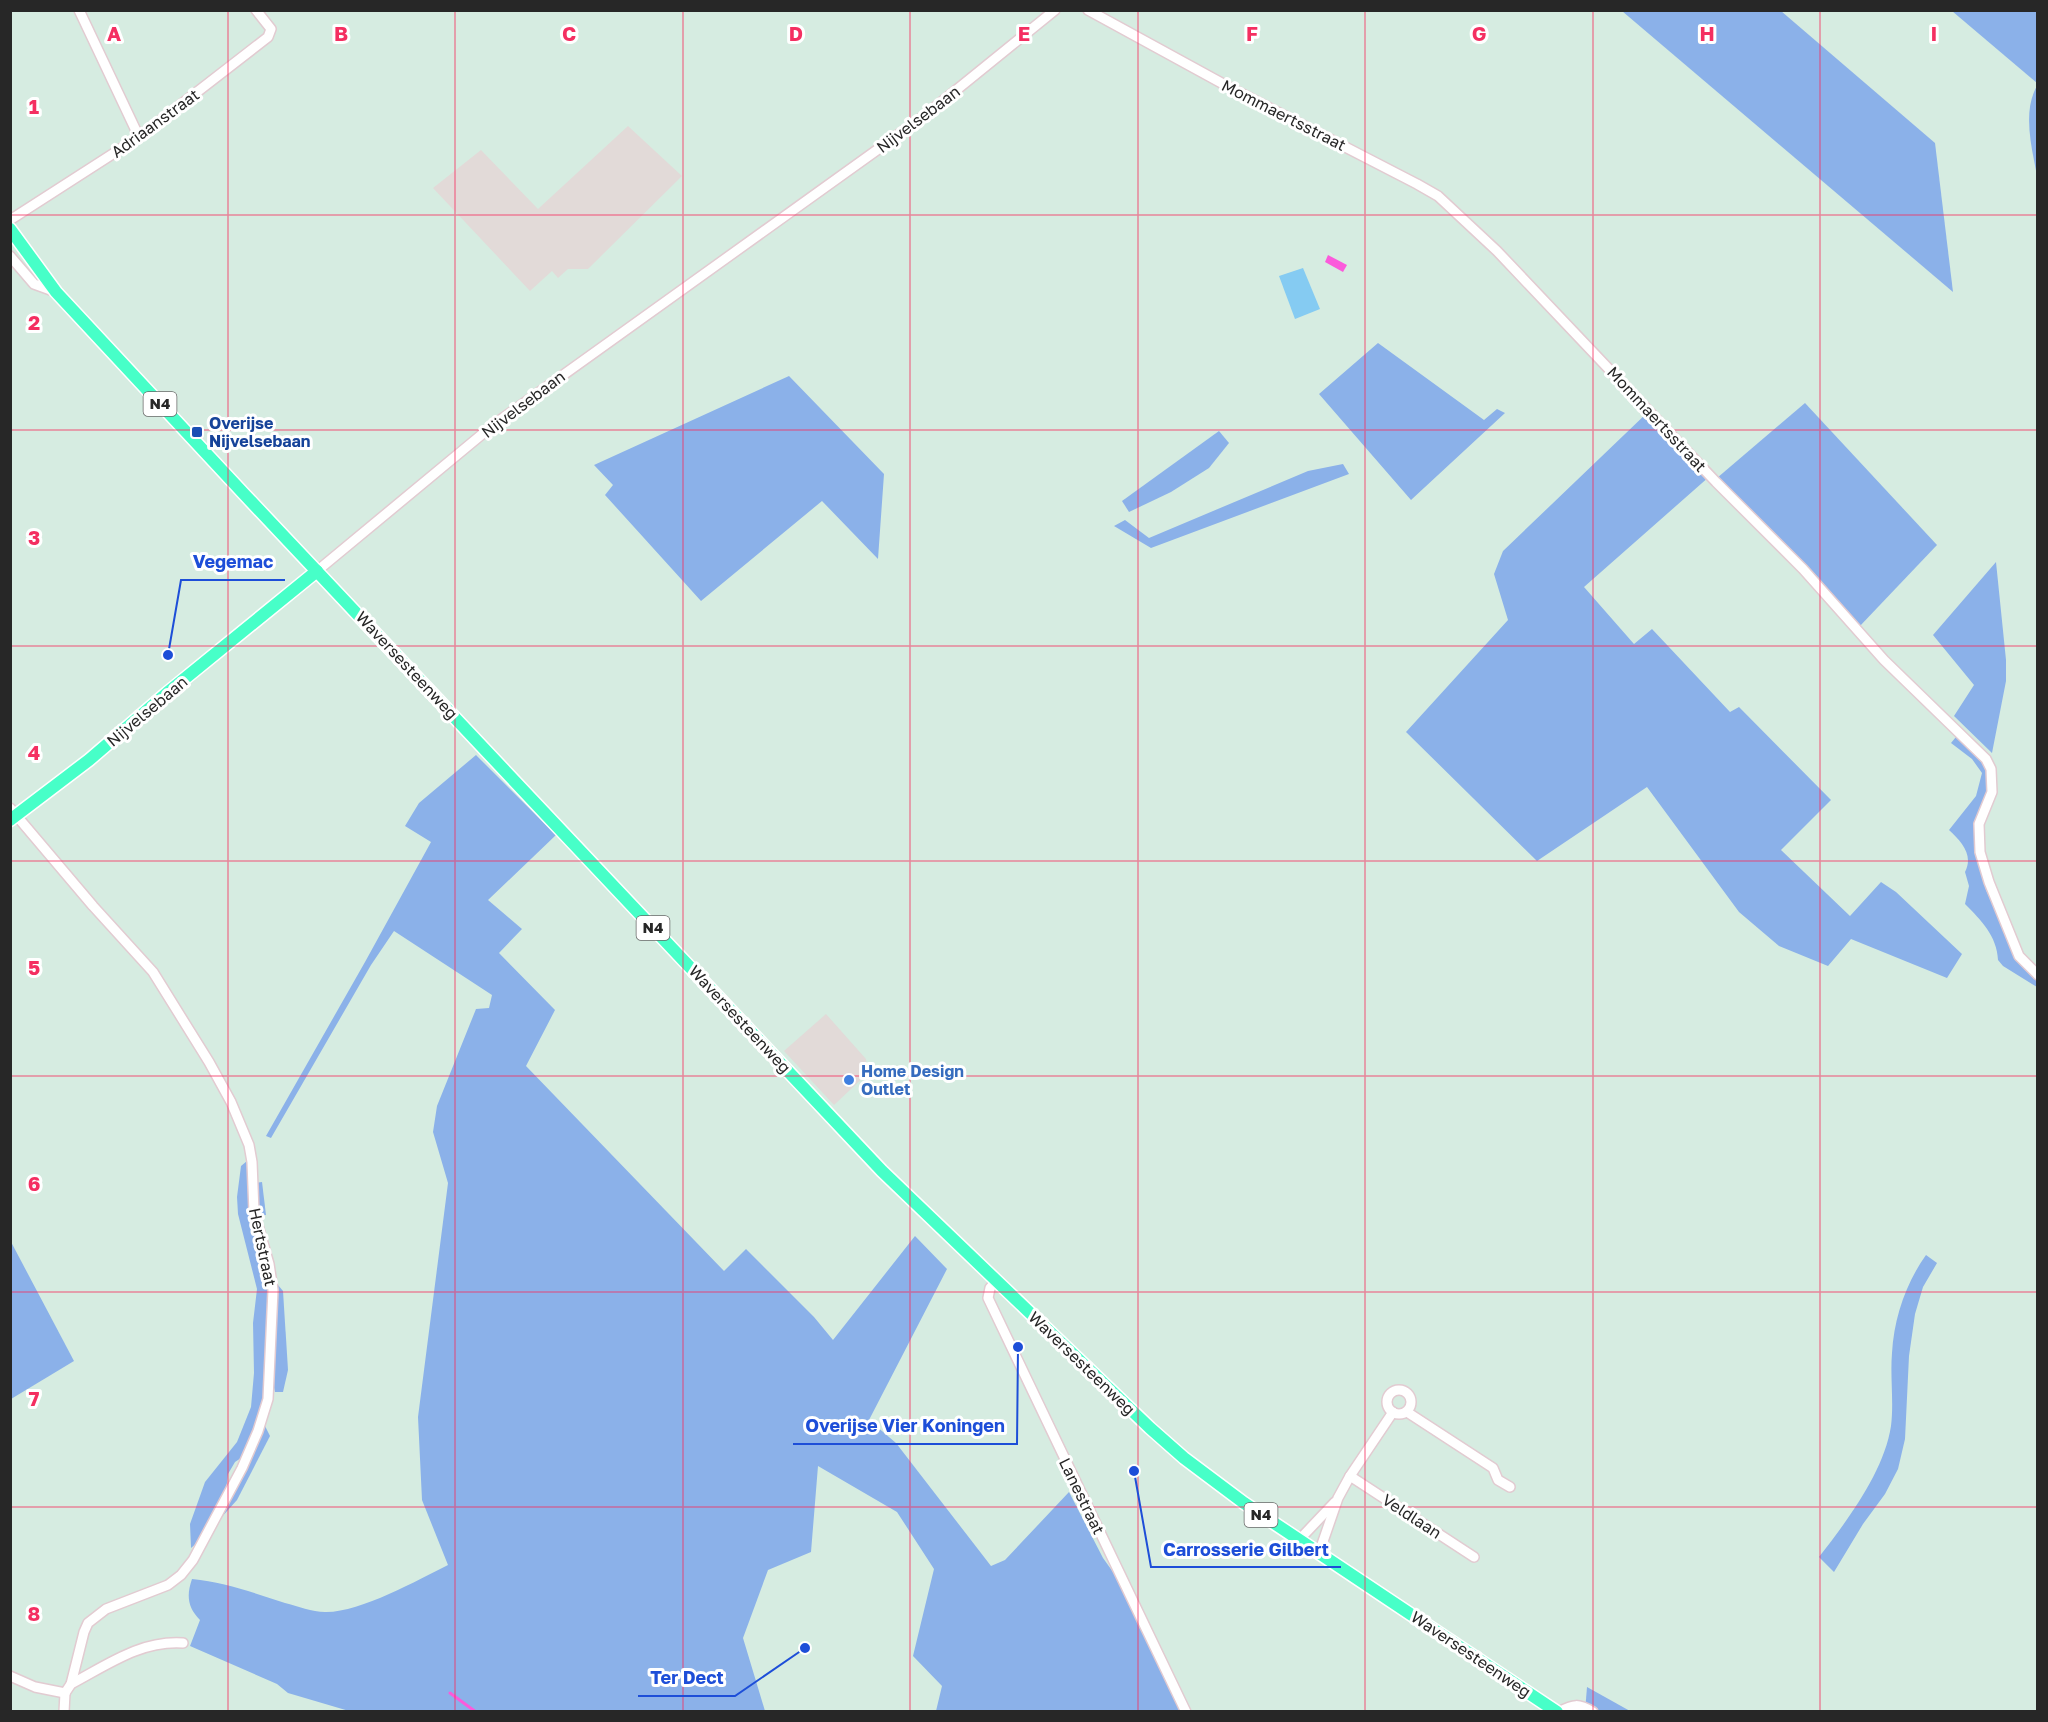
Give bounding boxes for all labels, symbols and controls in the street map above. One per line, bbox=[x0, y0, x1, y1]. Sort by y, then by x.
text: A bbox=[107, 21, 121, 45]
text: B bbox=[334, 21, 348, 45]
text: C bbox=[562, 21, 576, 45]
text: D bbox=[789, 21, 803, 45]
text: E bbox=[1018, 21, 1030, 45]
text: F bbox=[1246, 21, 1258, 45]
text: G bbox=[1472, 21, 1486, 45]
text: H bbox=[1699, 21, 1715, 45]
text: I bbox=[1931, 21, 1937, 45]
street label: Mommaertsstraat bbox=[1219, 75, 1349, 155]
street label: Nijvelsebaan bbox=[872, 81, 964, 157]
street label: Adriaanstraat bbox=[107, 84, 203, 162]
text: 1 bbox=[29, 94, 39, 118]
text: 2 bbox=[28, 310, 40, 334]
street label: Mommaertsstraat bbox=[1603, 362, 1711, 476]
street label: Nijvelsebaan bbox=[477, 366, 569, 442]
road number: N4 bbox=[144, 392, 176, 416]
place label: Overijse Nijvelsebaan bbox=[209, 413, 310, 451]
marker: Overijse Nijvelsebaan bbox=[190, 425, 204, 439]
text: 3 bbox=[28, 525, 40, 549]
callout: Vegemac bbox=[181, 544, 285, 580]
text: Vegemac bbox=[193, 550, 273, 572]
street label: Waversesteenweg bbox=[352, 607, 462, 723]
street label: Nijvelsebaan bbox=[103, 671, 191, 751]
text: 4 bbox=[28, 740, 40, 764]
road number: N4 bbox=[636, 916, 670, 940]
text: 5 bbox=[28, 955, 40, 979]
street label: Waversesteenweg bbox=[685, 961, 795, 1077]
place label: Home Design Outlet bbox=[861, 1061, 964, 1099]
marker: Home Design Outlet bbox=[842, 1073, 856, 1087]
text: 6 bbox=[28, 1171, 40, 1195]
street label: Hertstraat bbox=[245, 1206, 281, 1288]
street label: Waversesteenweg bbox=[1025, 1307, 1139, 1419]
text: 7 bbox=[29, 1386, 40, 1410]
callout: Overijse Vier Koningen bbox=[793, 1408, 1017, 1444]
text: Overijse Vier Koningen bbox=[805, 1414, 1005, 1436]
street label: Lanestraat bbox=[1055, 1454, 1109, 1538]
street label: Veldlaan bbox=[1379, 1489, 1445, 1543]
road number: N4 bbox=[1244, 1503, 1278, 1527]
callout: Carrosserie Gilbert bbox=[1151, 1531, 1341, 1567]
text: Carrosserie Gilbert bbox=[1163, 1538, 1329, 1560]
text: 8 bbox=[28, 1601, 40, 1625]
street label: Waversesteenweg bbox=[1407, 1606, 1535, 1702]
callout: Ter Dect bbox=[638, 1660, 735, 1696]
text: Ter Dect bbox=[650, 1666, 724, 1688]

